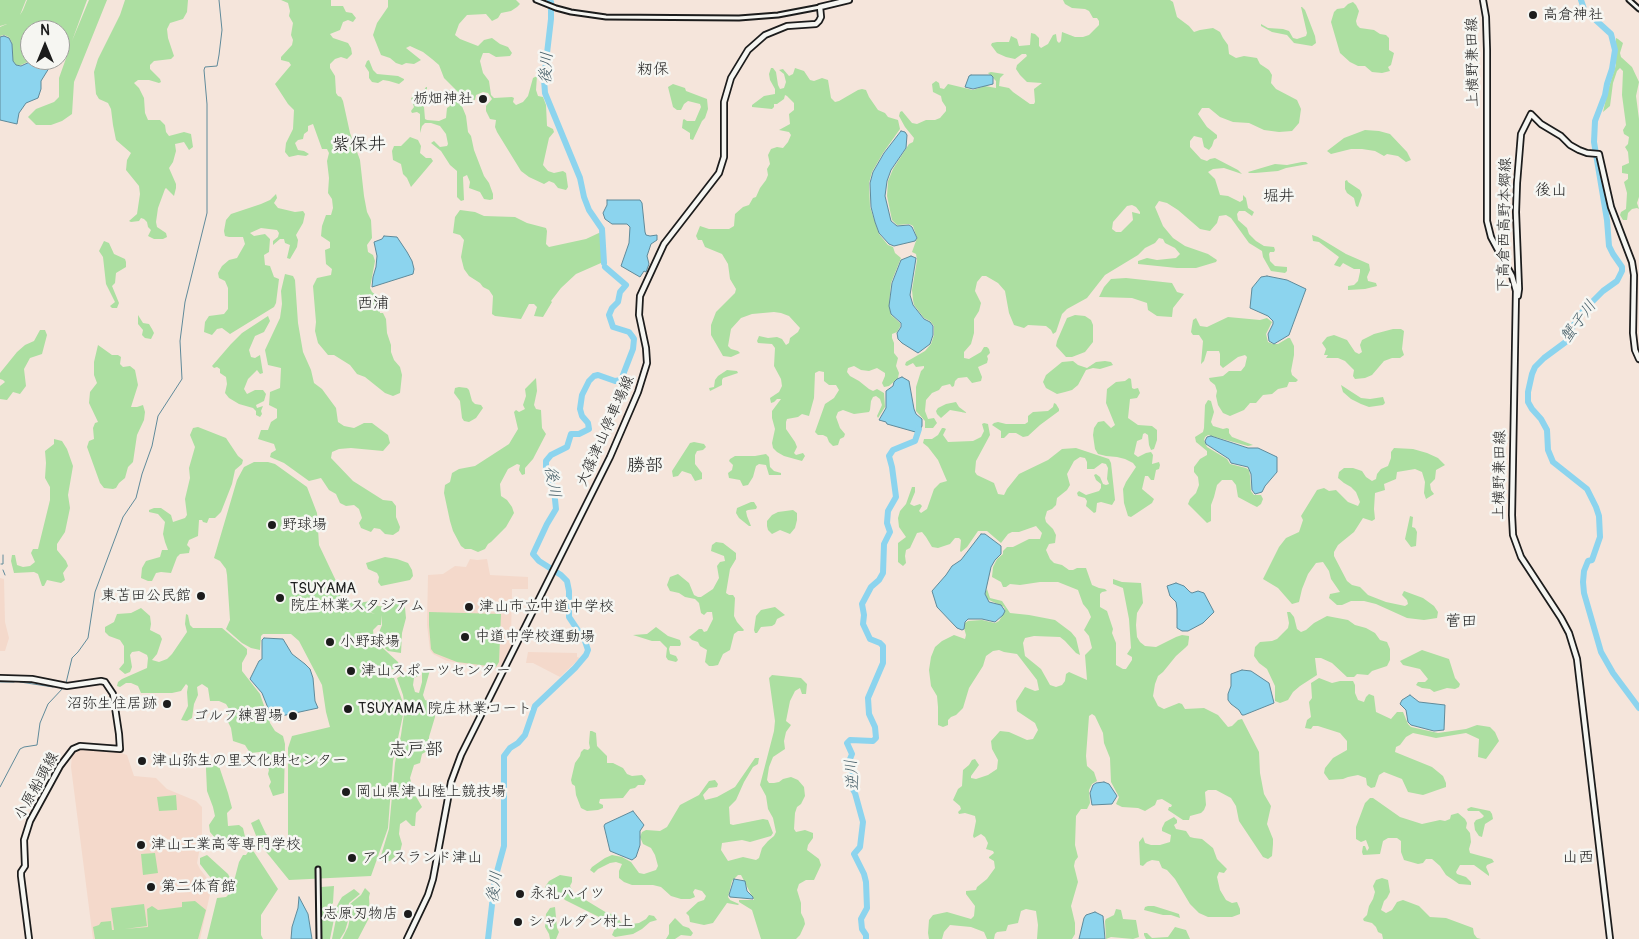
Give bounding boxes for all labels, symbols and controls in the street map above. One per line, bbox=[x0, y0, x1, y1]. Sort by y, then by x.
place label: 高倉神社 bbox=[1543, 6, 1603, 24]
marker: 高倉神社 bbox=[1527, 9, 1539, 21]
street label: 上横野兼田線 bbox=[1463, 17, 1483, 107]
north arrow bbox=[20, 20, 70, 70]
text: N bbox=[40, 22, 50, 39]
water label: 後川 bbox=[536, 51, 558, 85]
district label: 籾保 bbox=[637, 60, 669, 80]
place label: 栃畑神社 bbox=[413, 90, 473, 108]
marker: 栃畑神社 bbox=[477, 93, 489, 105]
district label: 紫保井 bbox=[332, 134, 386, 156]
street label: 下高倉西高野本郷線 bbox=[1495, 157, 1515, 293]
district label: 後山 bbox=[1535, 181, 1567, 201]
district label: 堀井 bbox=[1263, 187, 1295, 207]
district label: 西浦 bbox=[357, 294, 389, 314]
water label: 蟹子川 bbox=[1557, 297, 1601, 347]
street label: 大篠津山停車場線 bbox=[573, 373, 639, 489]
street label: 上横野兼田線 bbox=[1490, 430, 1510, 520]
district label: 勝部 bbox=[627, 455, 663, 477]
water label: 後川 bbox=[540, 465, 564, 499]
place label: 野球場 bbox=[282, 516, 327, 534]
marker: 野球場 bbox=[266, 519, 278, 531]
place label: TSUYAMA 院庄林業スタジアム bbox=[290, 580, 425, 615]
place label: 東苫田公民館 bbox=[101, 587, 191, 605]
marker: 東苫田公民館 bbox=[195, 590, 207, 602]
marker: TSUYAMA 院庄林業スタジアム bbox=[274, 592, 286, 604]
place label: 津山市立中道中学校 bbox=[479, 598, 614, 616]
marker: 津山市立中道中学校 bbox=[463, 601, 475, 613]
district label: 菅田 bbox=[1445, 612, 1477, 632]
place label: 中道中学校運動場 bbox=[475, 628, 595, 646]
marker: 中道中学校運動場 bbox=[459, 631, 471, 643]
place label: 小野球場 bbox=[340, 633, 400, 651]
marker: 小野球場 bbox=[324, 636, 336, 648]
place label: 津山スポーツセンター bbox=[361, 662, 511, 680]
marker: 津山スポーツセンター bbox=[345, 665, 357, 677]
place label: 沼弥生住居跡 bbox=[67, 695, 157, 713]
marker: 沼弥生住居跡 bbox=[161, 698, 173, 710]
place label: TSUYAMA 院庄林業コート bbox=[358, 700, 532, 718]
marker: TSUYAMA 院庄林業コート bbox=[342, 703, 354, 715]
place label: ゴルフ練習場 bbox=[193, 707, 283, 725]
marker: ゴルフ練習場 bbox=[287, 710, 299, 722]
district label: 志戸部 bbox=[389, 739, 443, 761]
street label: 小原船頭線 bbox=[11, 749, 63, 823]
place label: 津山弥生の里文化財センター bbox=[152, 752, 347, 770]
marker: 津山弥生の里文化財センター bbox=[136, 755, 148, 767]
water label: 逆川 bbox=[842, 758, 864, 792]
place label: 岡山県津山陸上競技場 bbox=[356, 783, 506, 801]
marker: 岡山県津山陸上競技場 bbox=[340, 786, 352, 798]
place label: 津山工業高等専門学校 bbox=[151, 836, 301, 854]
marker: 津山工業高等専門学校 bbox=[135, 839, 147, 851]
district label: 山西 bbox=[1562, 848, 1594, 868]
place label: アイスランド津山 bbox=[362, 849, 482, 867]
marker: アイスランド津山 bbox=[346, 852, 358, 864]
water label: 後川 bbox=[483, 870, 507, 904]
place label: 第二体育館 bbox=[161, 878, 236, 896]
marker: 第二体育館 bbox=[145, 881, 157, 893]
place label: 永礼ハイツ bbox=[530, 885, 605, 903]
marker: 永礼ハイツ bbox=[514, 888, 526, 900]
place label: 志原刃物店 bbox=[323, 905, 398, 923]
marker: 志原刃物店 bbox=[402, 908, 414, 920]
place label: シャルダン村上 bbox=[528, 913, 633, 931]
marker: シャルダン村上 bbox=[512, 916, 524, 928]

